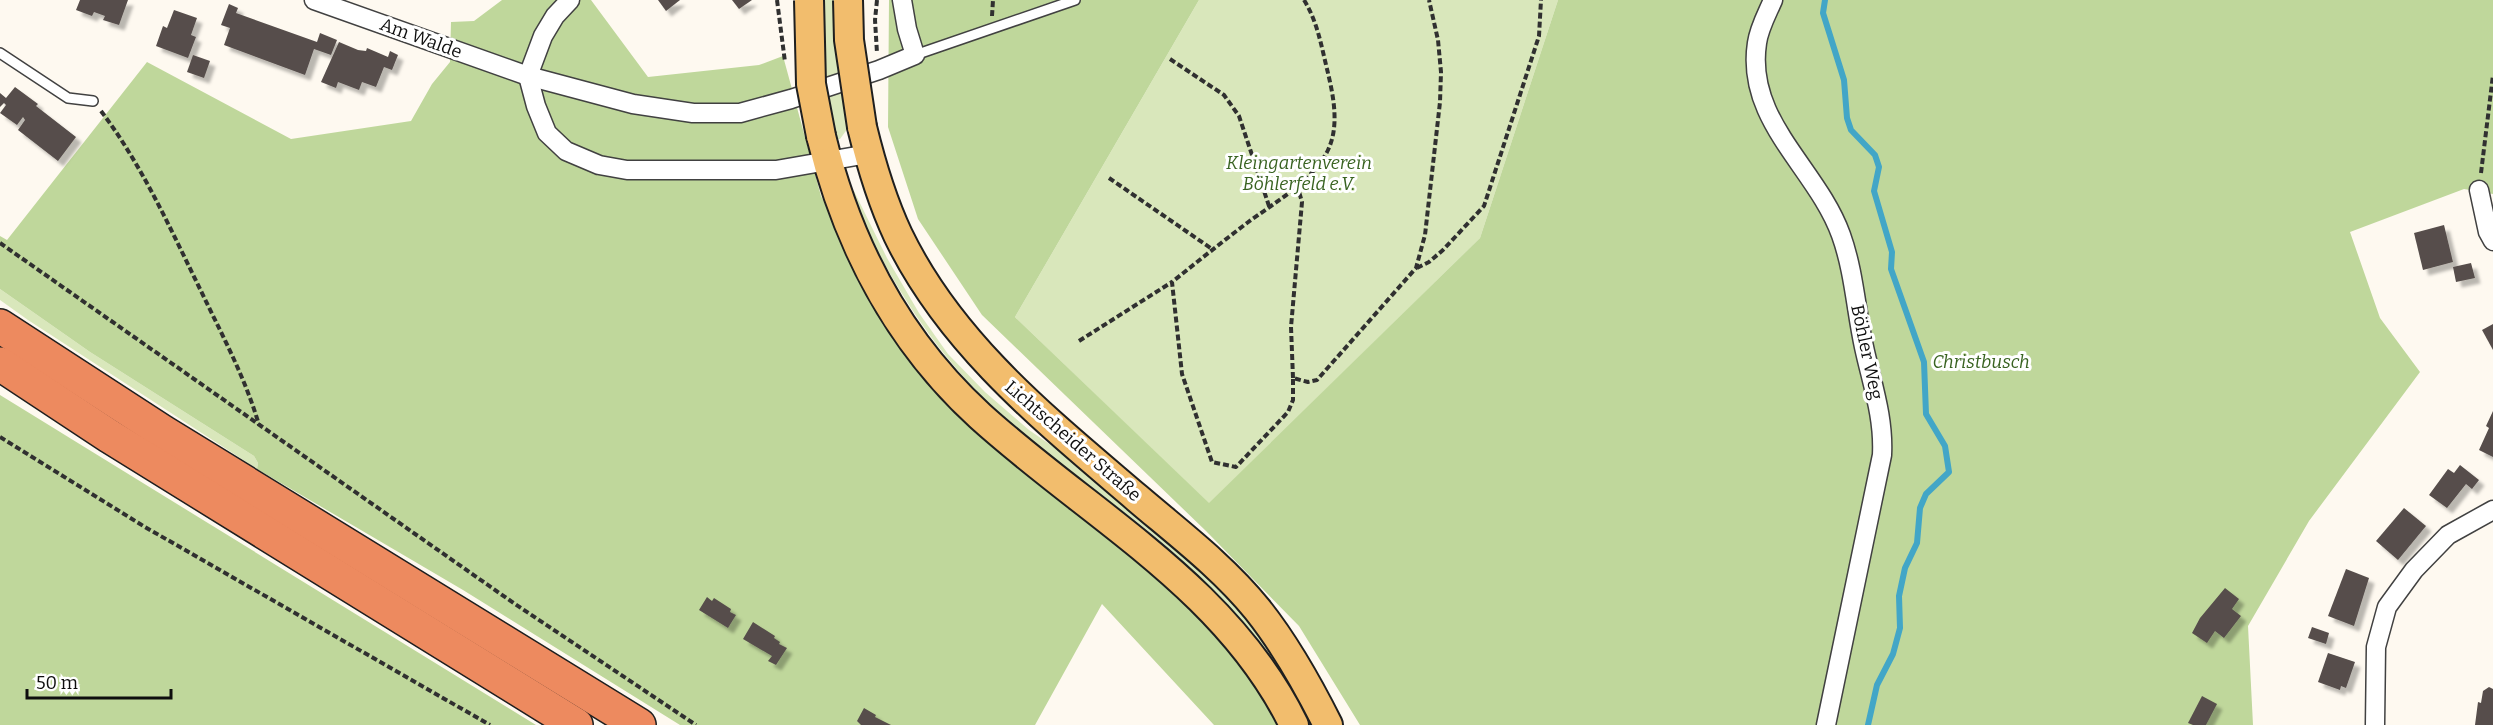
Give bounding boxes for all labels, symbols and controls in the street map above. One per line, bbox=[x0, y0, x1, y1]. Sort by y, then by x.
street label: Am Walde bbox=[377, 13, 465, 63]
park label: Kleingartenverein Böhlerfeld e.V. bbox=[1226, 152, 1372, 195]
street label: Böhler Weg bbox=[1846, 302, 1888, 402]
park label: Christbusch bbox=[1932, 351, 2030, 373]
street label: Lichtscheider Straße bbox=[1000, 376, 1146, 506]
scale bar bbox=[27, 662, 171, 700]
text: 50 m bbox=[36, 672, 78, 694]

